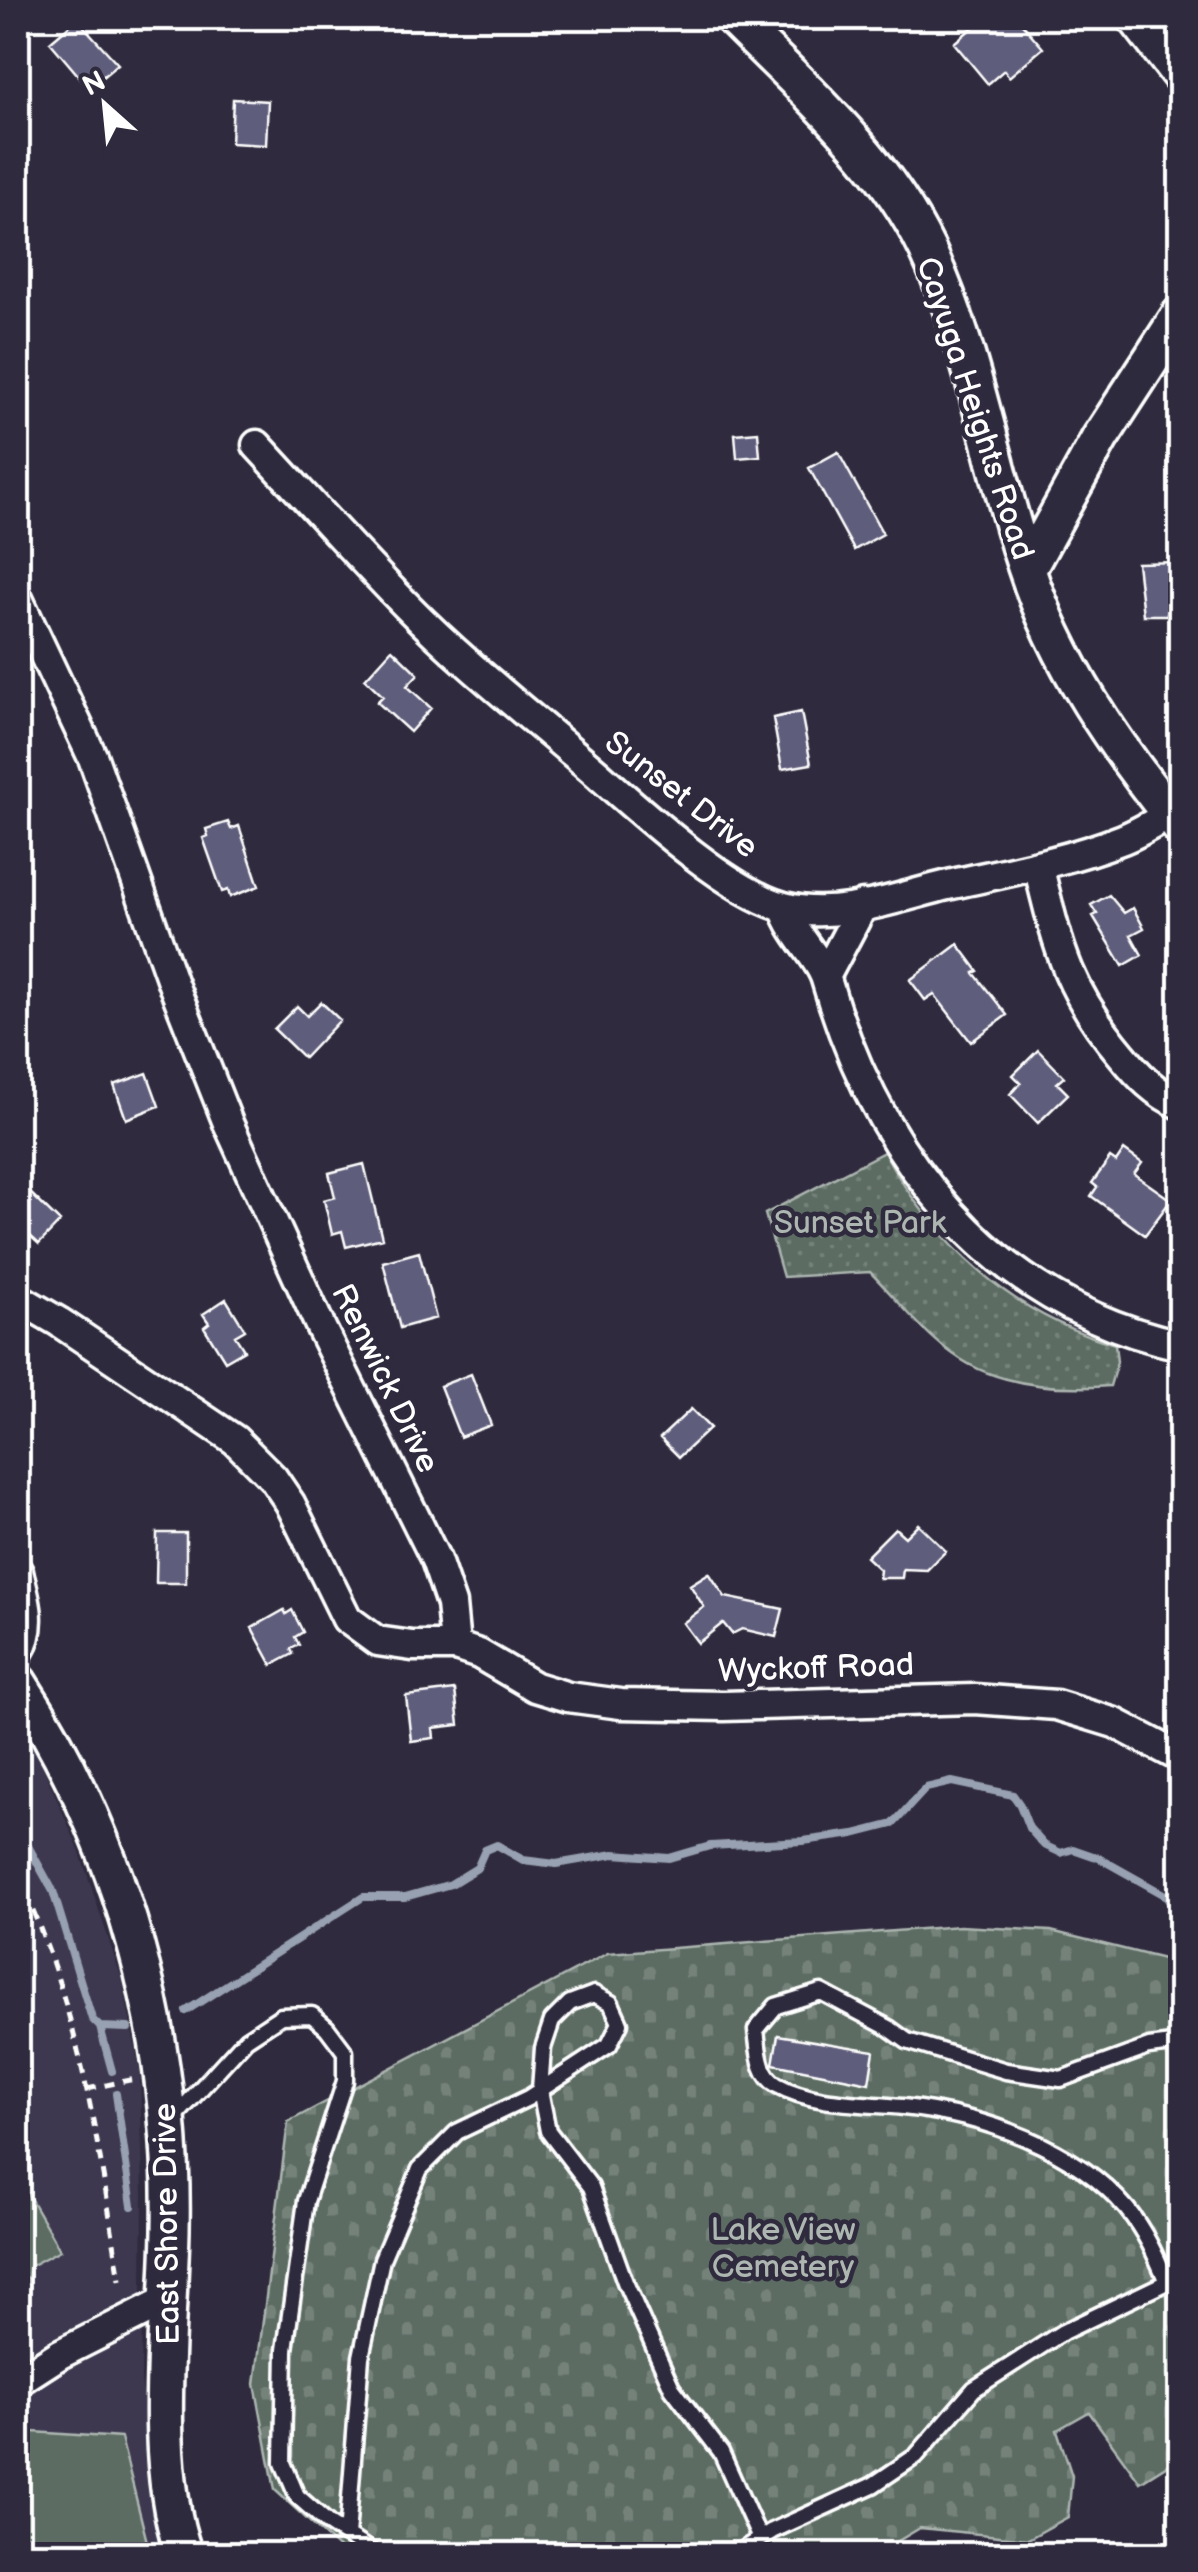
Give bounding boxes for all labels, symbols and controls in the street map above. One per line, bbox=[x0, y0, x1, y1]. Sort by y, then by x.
north arrow bbox=[55, 55, 155, 155]
text: N bbox=[77, 65, 111, 104]
street label: Cayuga Heights Road bbox=[907, 252, 1042, 565]
street label: Sunset Drive bbox=[597, 723, 765, 867]
park label: Sunset Park bbox=[774, 1204, 947, 1243]
street label: Renwick Drive bbox=[322, 1278, 447, 1479]
street label: Wyckoff Road bbox=[717, 1646, 915, 1691]
street label: East Shore Drive bbox=[146, 2103, 189, 2345]
park label: Lake View Cemetery bbox=[710, 2211, 856, 2287]

